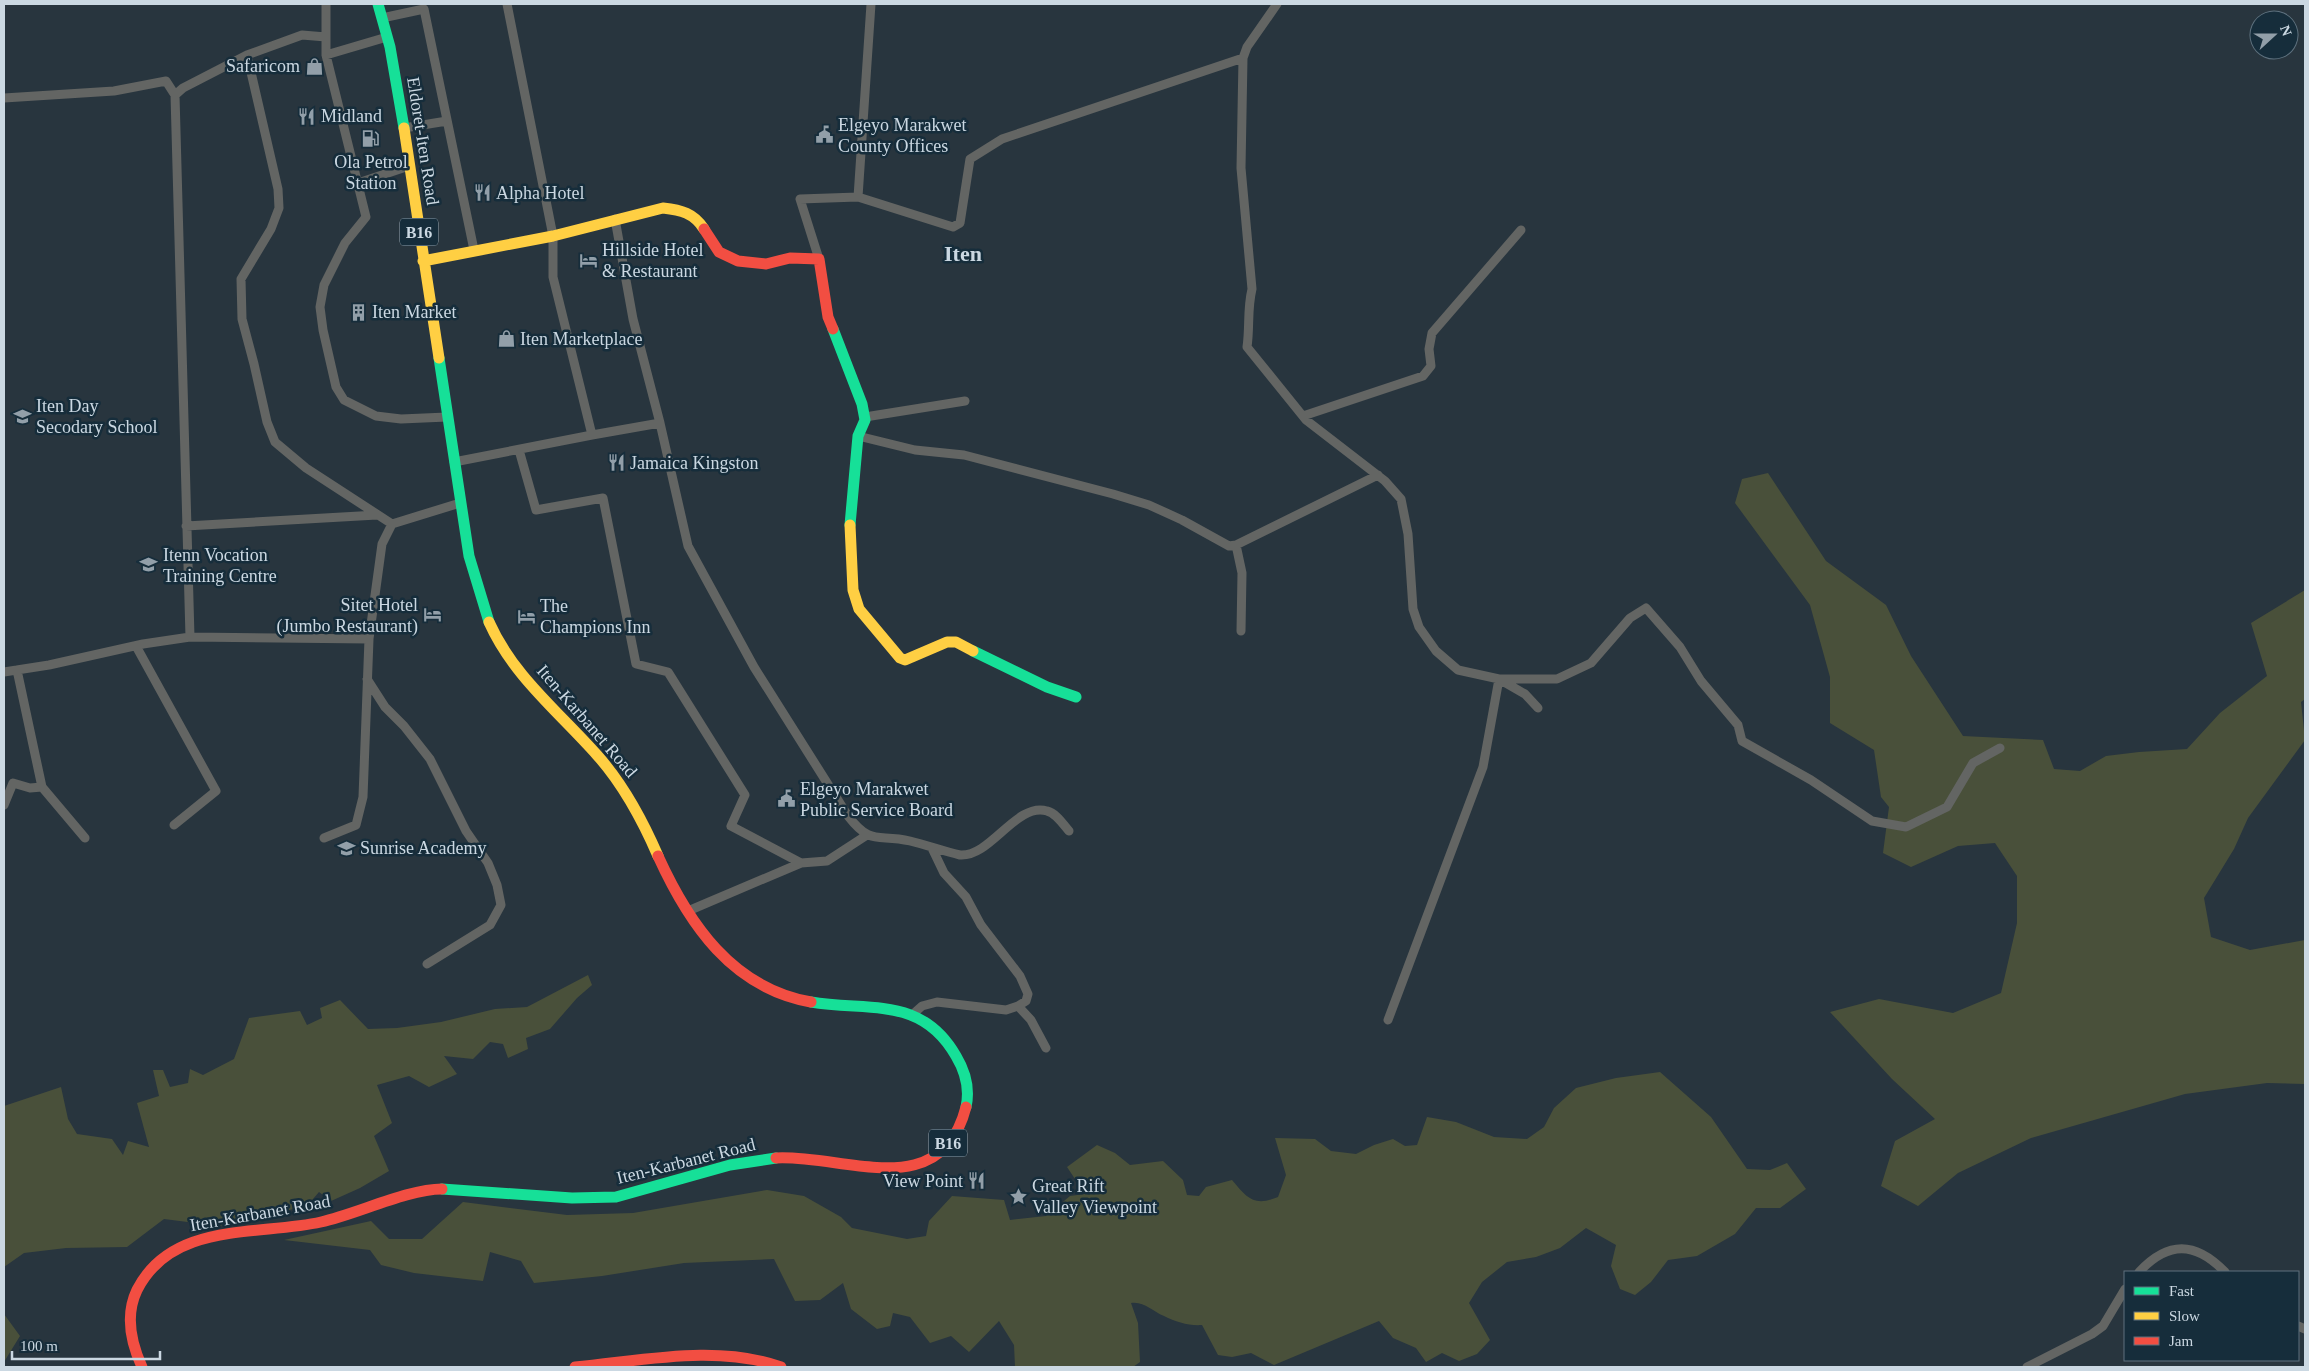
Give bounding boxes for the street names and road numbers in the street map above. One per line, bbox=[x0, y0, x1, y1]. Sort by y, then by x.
street label: Eldoret-Iten Road bbox=[403, 75, 443, 207]
road number: B16 bbox=[400, 218, 438, 246]
street label: Iten-Karbanet Road bbox=[533, 661, 641, 781]
road number: B16 bbox=[929, 1130, 967, 1156]
street label: Iten-Karbanet Road bbox=[614, 1134, 758, 1188]
street label: Iten-Karbanet Road bbox=[188, 1191, 332, 1235]

